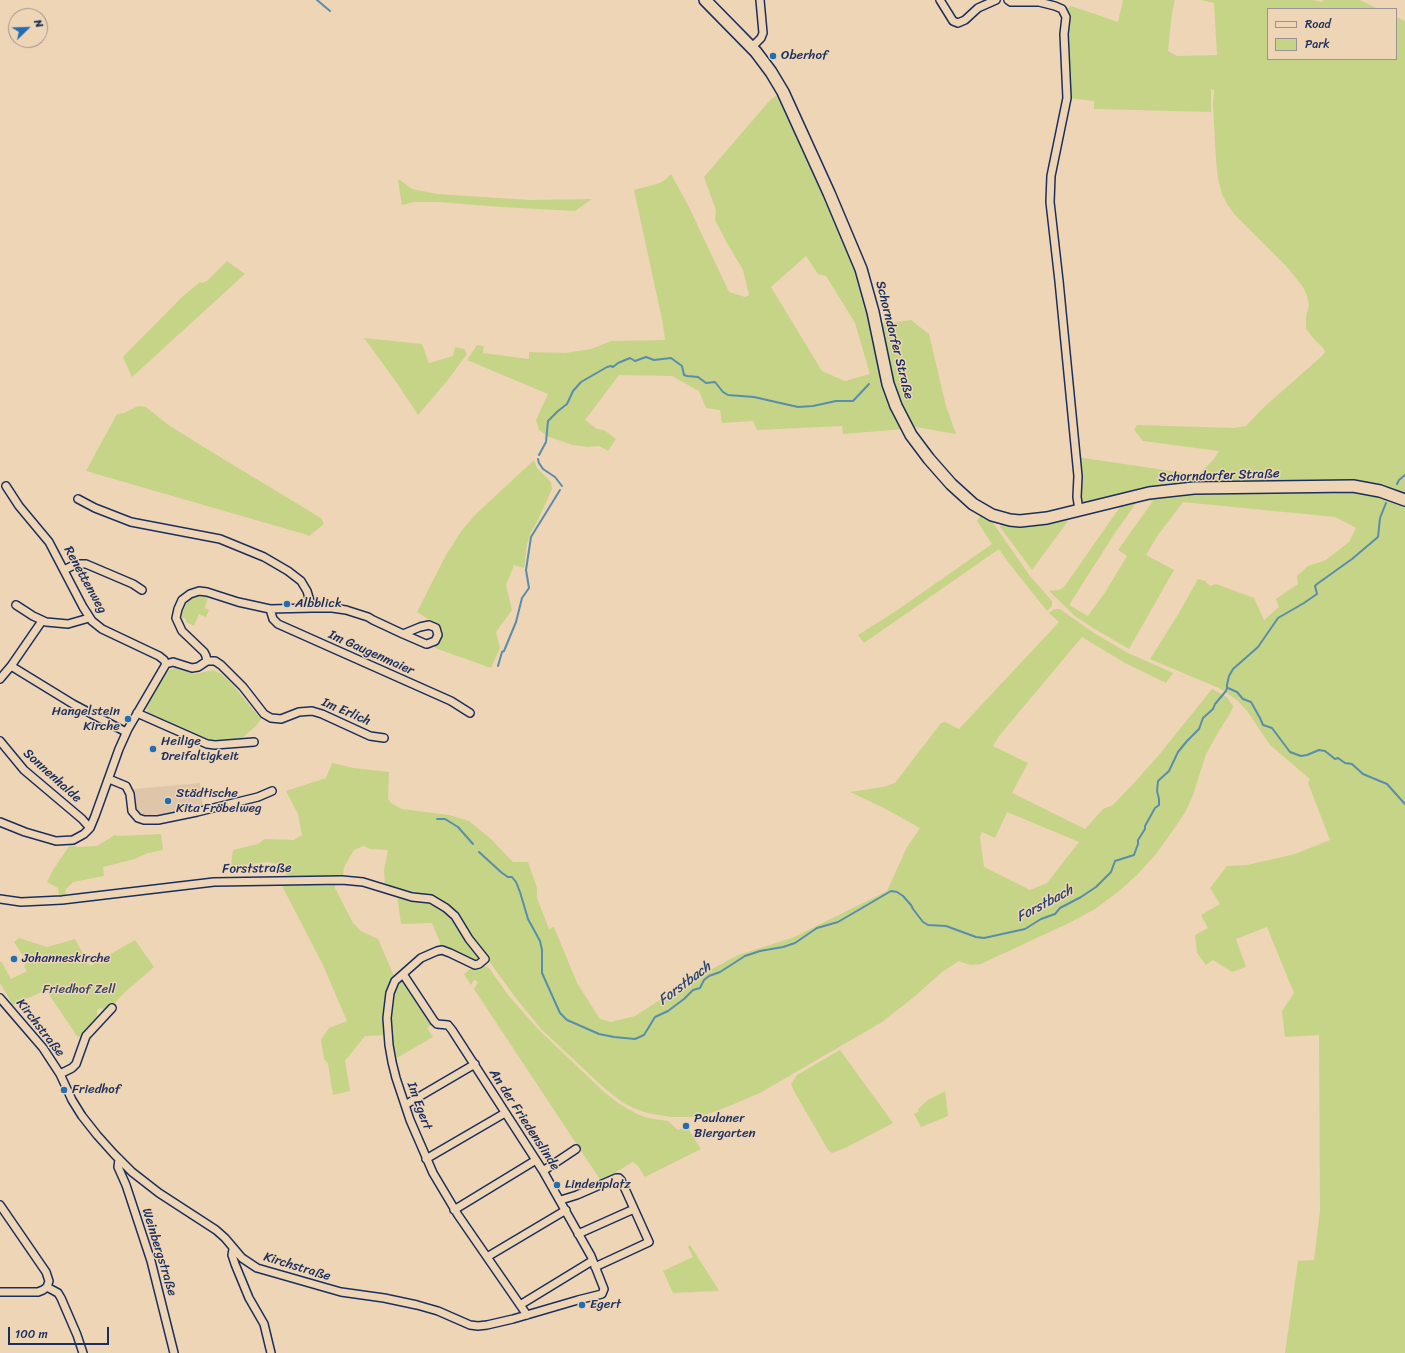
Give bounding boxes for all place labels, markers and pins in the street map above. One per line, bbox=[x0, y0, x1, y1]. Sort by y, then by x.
place label: Oberhof bbox=[781, 48, 828, 64]
marker: Oberhof bbox=[768, 51, 778, 61]
place label: Albblick bbox=[295, 596, 342, 612]
marker: Albblick bbox=[282, 599, 292, 609]
place label: Hangelstein Kirche bbox=[52, 704, 120, 735]
marker: Hangelstein Kirche bbox=[123, 714, 133, 724]
place label: Heilige Dreifaltigkeit bbox=[161, 734, 239, 765]
marker: Heilige Dreifaltigkeit bbox=[148, 744, 158, 754]
place label: Städtische Kita Fröbelweg bbox=[176, 786, 262, 817]
marker: Städtische Kita Fröbelweg bbox=[163, 796, 173, 806]
place label: Johanneskirche bbox=[22, 951, 110, 967]
marker: Johanneskirche bbox=[9, 954, 19, 964]
place label: Friedhof bbox=[72, 1082, 121, 1098]
marker: Friedhof bbox=[59, 1085, 69, 1095]
place label: Paulaner Biergarten bbox=[694, 1111, 756, 1142]
marker: Paulaner Biergarten bbox=[681, 1121, 691, 1131]
place label: Lindenplatz bbox=[565, 1177, 631, 1193]
marker: Lindenplatz bbox=[552, 1180, 562, 1190]
place label: Egert bbox=[590, 1297, 621, 1313]
marker: Egert bbox=[577, 1300, 587, 1310]

